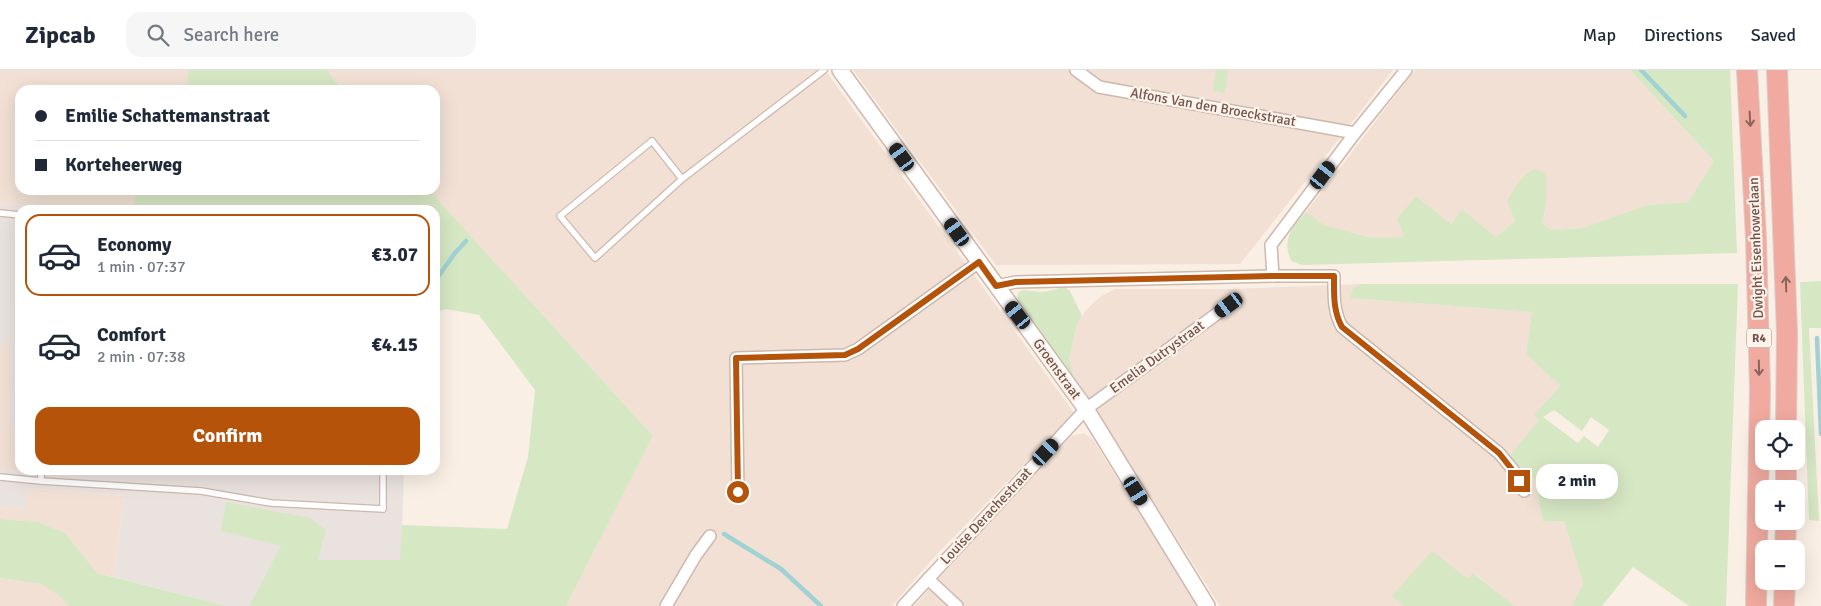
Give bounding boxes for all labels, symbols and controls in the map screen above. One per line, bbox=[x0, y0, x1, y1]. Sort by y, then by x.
search box bbox=[126, 12, 476, 57]
text: Zipcab bbox=[25, 20, 96, 50]
icon: search bbox=[144, 21, 172, 49]
text: Search here bbox=[184, 23, 279, 47]
text: Map bbox=[1583, 24, 1616, 46]
text: Directions bbox=[1644, 24, 1723, 46]
text: Saved bbox=[1751, 24, 1796, 46]
street label: Alfons Van den Broeckstraat bbox=[1129, 84, 1297, 130]
text: Emilie Schattemanstraat bbox=[65, 104, 270, 128]
one-way arrow bbox=[1745, 110, 1754, 126]
car bbox=[887, 140, 916, 174]
text: Korteheerweg bbox=[65, 153, 182, 177]
car bbox=[1307, 159, 1338, 191]
street label: Dwight Eisenhowerlaan bbox=[1745, 177, 1767, 319]
car bbox=[942, 215, 971, 249]
icon: car bbox=[37, 233, 82, 278]
text: Economy bbox=[97, 233, 171, 257]
text: €3.07 bbox=[372, 243, 418, 267]
text: 1 min · 07:37 bbox=[97, 257, 186, 277]
one-way arrow bbox=[1781, 276, 1790, 292]
car bbox=[1212, 290, 1245, 320]
car bbox=[1002, 299, 1033, 331]
street label: Emelia Dutrystraat bbox=[1106, 317, 1208, 397]
icon: car bbox=[37, 323, 82, 368]
text: Comfort bbox=[97, 323, 166, 347]
road number: R4 bbox=[1746, 328, 1772, 348]
text: €4.15 bbox=[372, 333, 418, 357]
street label: Groenstraat bbox=[1029, 335, 1085, 403]
text: 2 min · 07:38 bbox=[97, 347, 186, 367]
one-way arrow bbox=[1755, 360, 1764, 376]
button: Confirm bbox=[35, 407, 420, 465]
map controls bbox=[1755, 420, 1805, 590]
button: locate bbox=[1755, 420, 1805, 470]
car bbox=[1030, 436, 1061, 468]
street label: Louise Derachestraat bbox=[937, 464, 1035, 568]
callout: 2 min bbox=[1536, 464, 1619, 498]
route end bbox=[1508, 470, 1530, 492]
text: 2 min bbox=[1558, 471, 1596, 491]
car bbox=[1121, 474, 1150, 508]
button: + bbox=[1755, 480, 1805, 530]
route start bbox=[727, 481, 749, 503]
button: − bbox=[1755, 540, 1805, 590]

